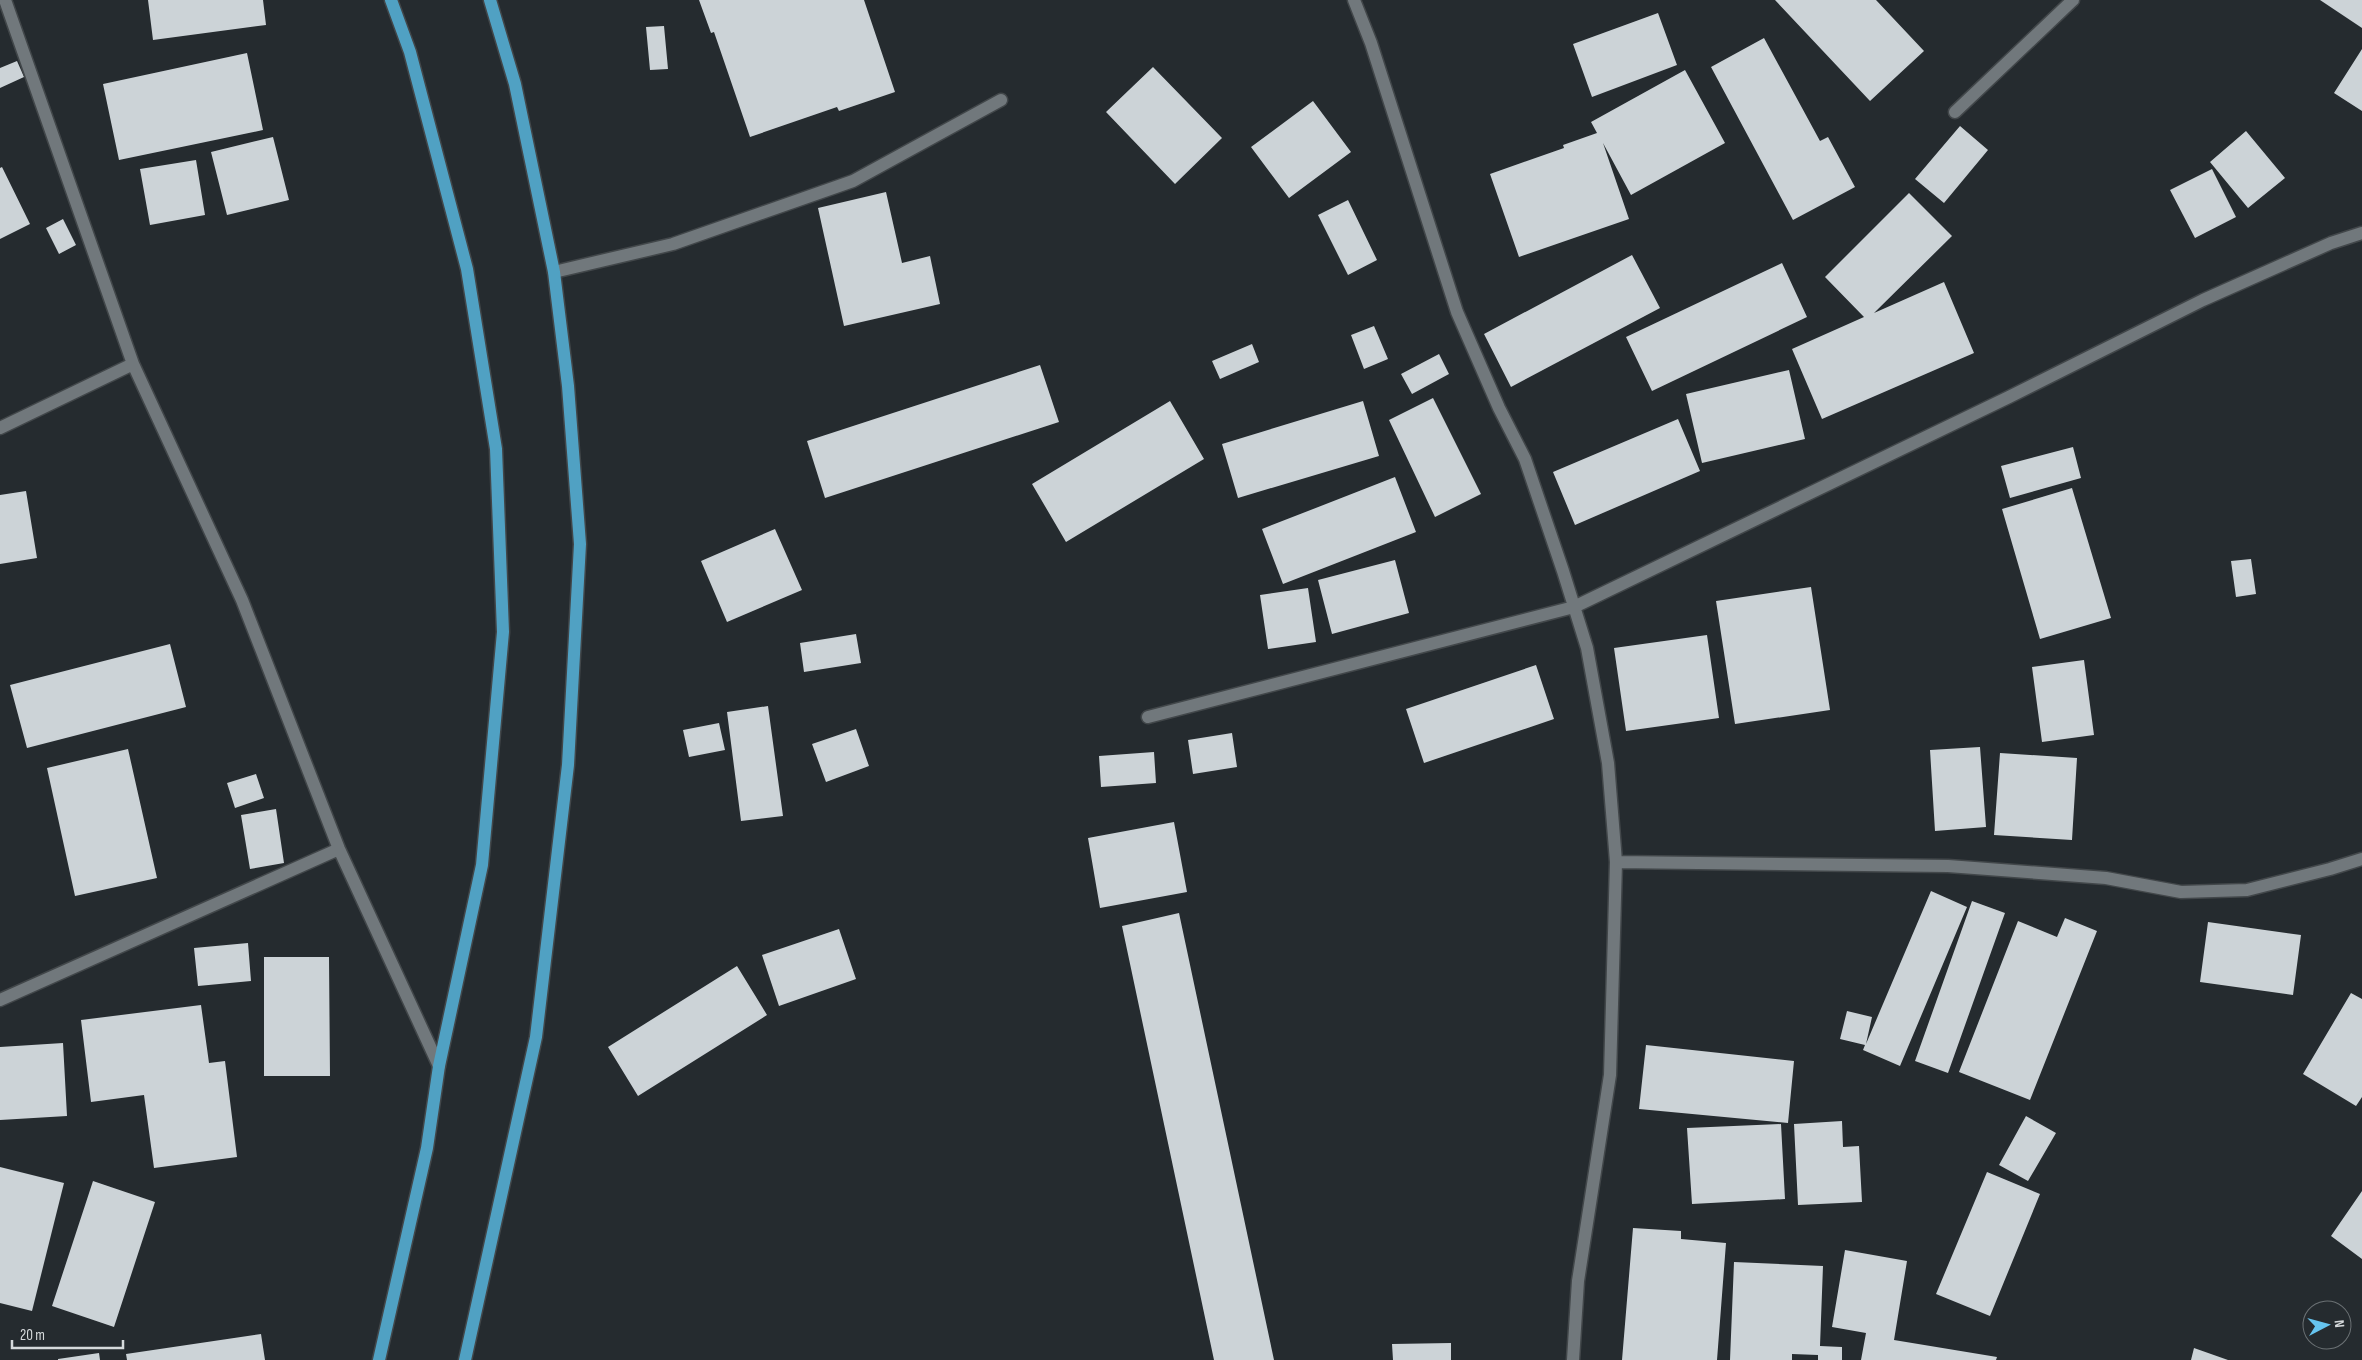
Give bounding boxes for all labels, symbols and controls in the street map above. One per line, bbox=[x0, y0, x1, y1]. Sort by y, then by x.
north arrow bbox=[2302, 1300, 2352, 1350]
scale bar bbox=[12, 1318, 124, 1350]
text: N bbox=[2331, 1319, 2348, 1328]
text: 20 m bbox=[20, 1326, 45, 1345]

